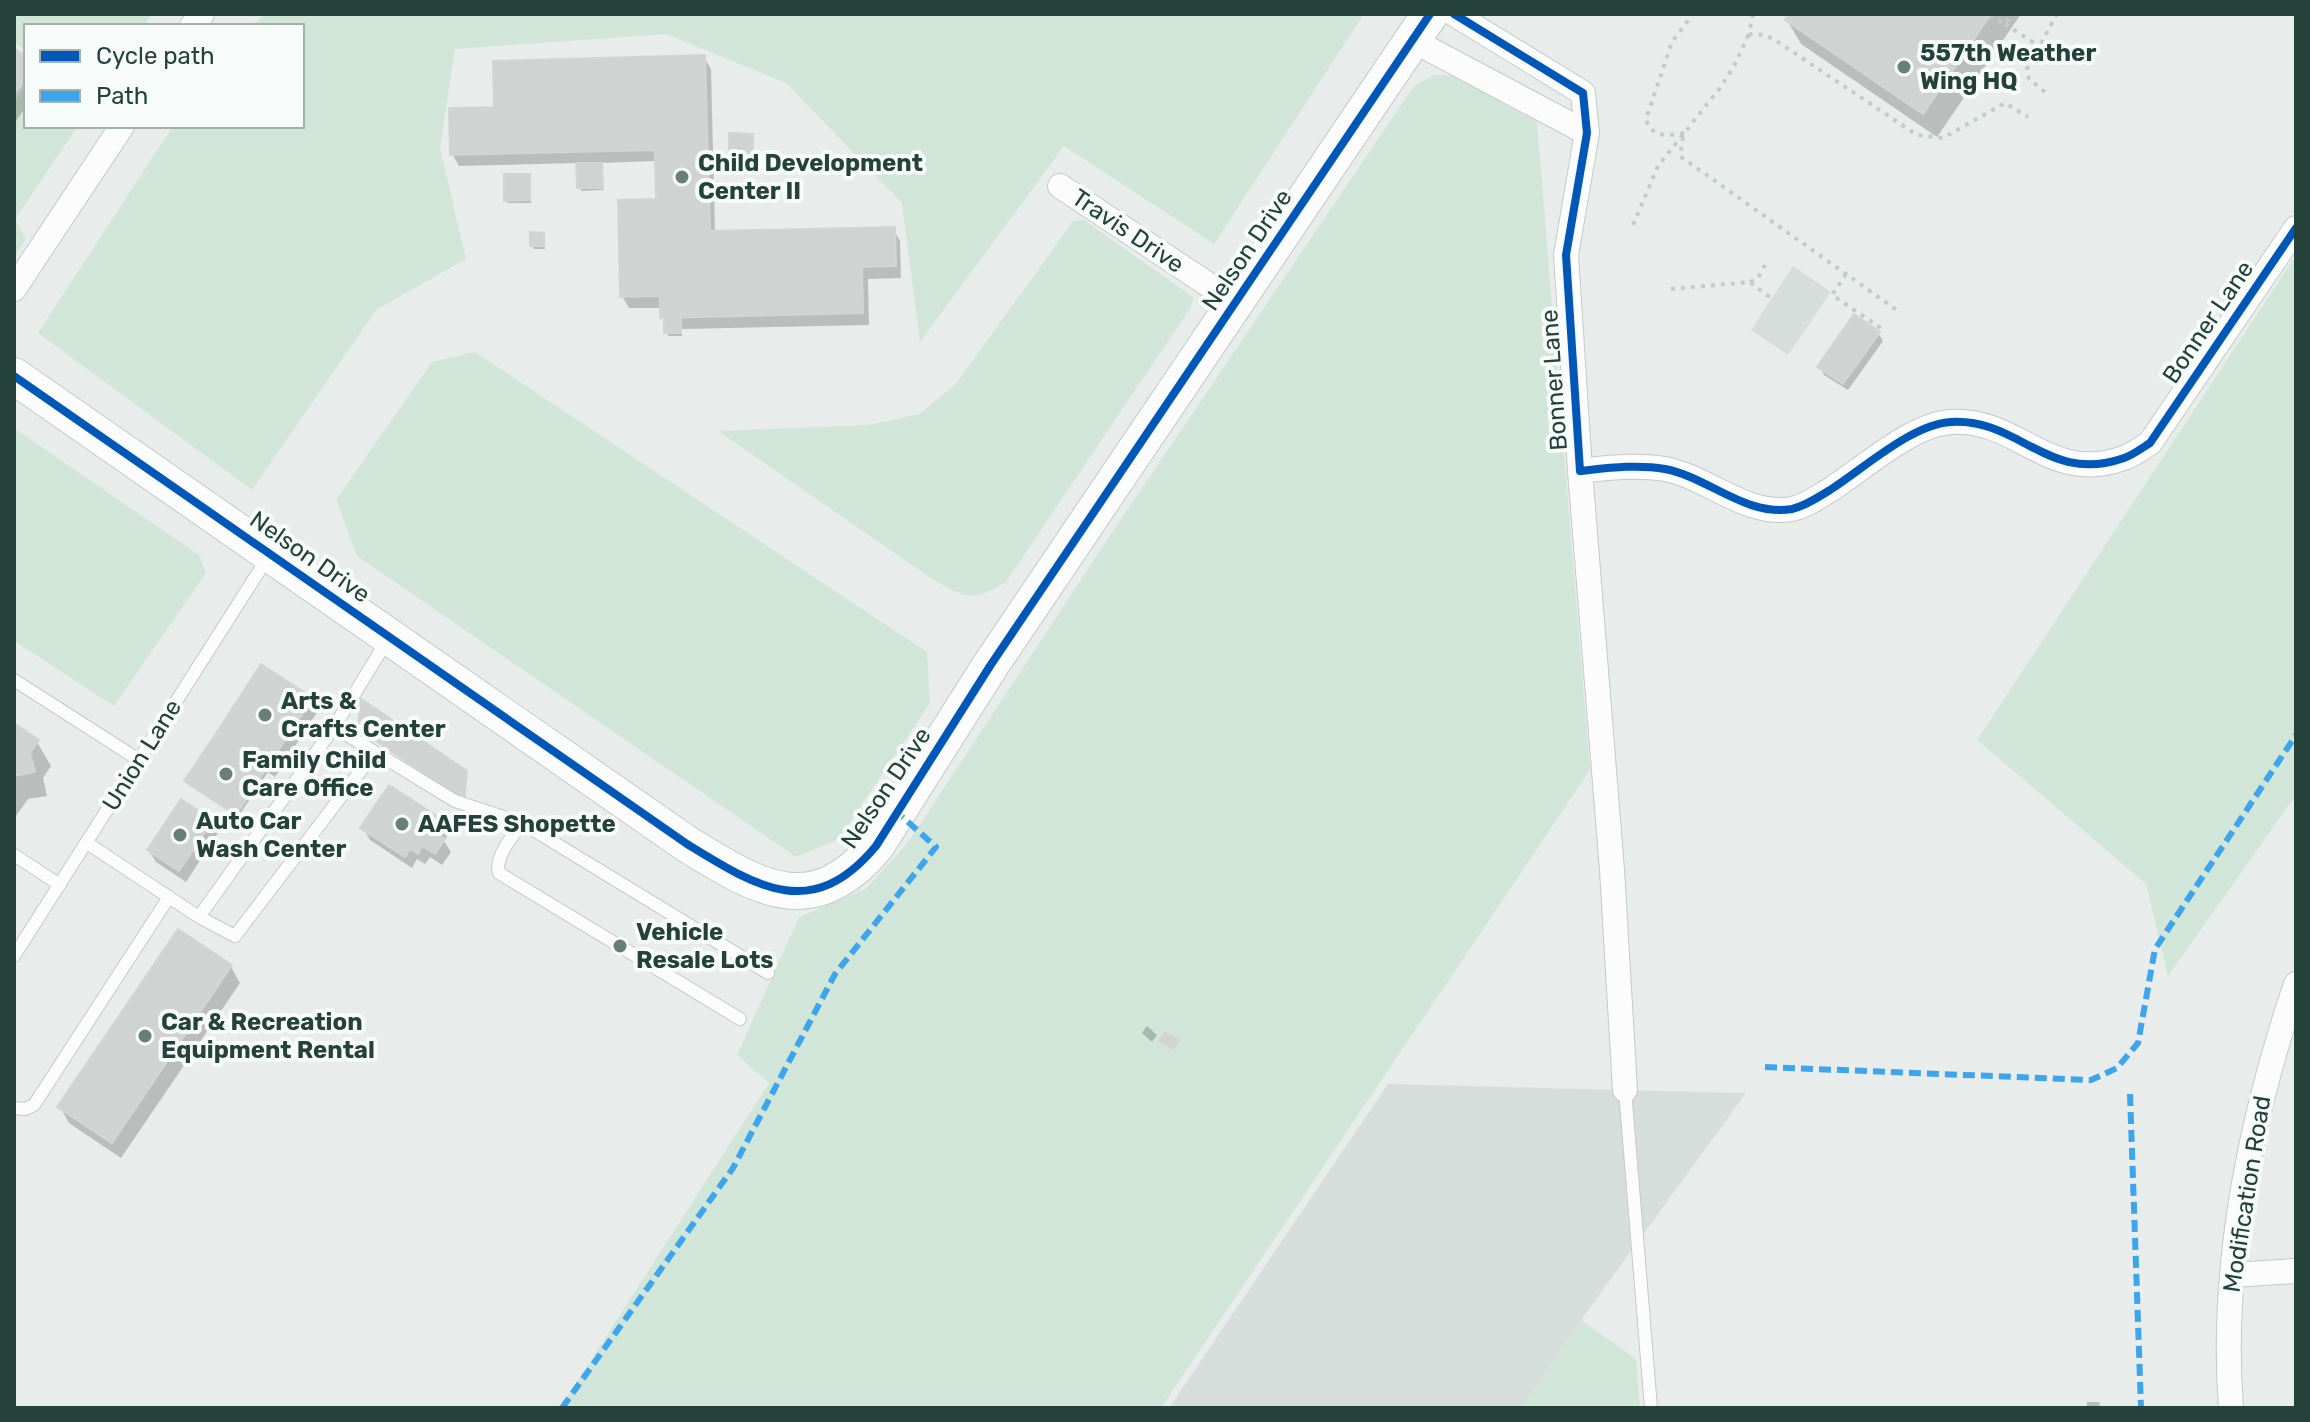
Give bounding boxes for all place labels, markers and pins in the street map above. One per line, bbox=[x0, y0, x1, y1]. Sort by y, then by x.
place label: 557th Weather Wing HQ bbox=[1920, 39, 2096, 95]
marker: 557th Weather Wing HQ bbox=[1895, 58, 1913, 76]
place label: Child Development Center II bbox=[698, 149, 923, 205]
marker: Child Development Center II bbox=[673, 168, 691, 186]
place label: Arts & Crafts Center bbox=[281, 687, 446, 743]
marker: Arts & Crafts Center bbox=[256, 706, 274, 724]
place label: Family Child Care Office bbox=[242, 746, 386, 802]
marker: Family Child Care Office bbox=[217, 765, 235, 783]
place label: Auto Car Wash Center bbox=[196, 807, 346, 863]
place label: AAFES Shopette bbox=[418, 810, 616, 838]
marker: AAFES Shopette bbox=[393, 815, 411, 833]
marker: Auto Car Wash Center bbox=[171, 826, 189, 844]
place label: Vehicle Resale Lots bbox=[636, 918, 774, 974]
marker: Vehicle Resale Lots bbox=[611, 937, 629, 955]
place label: Car & Recreation Equipment Rental bbox=[161, 1008, 375, 1064]
marker: Car & Recreation Equipment Rental bbox=[136, 1027, 154, 1045]

